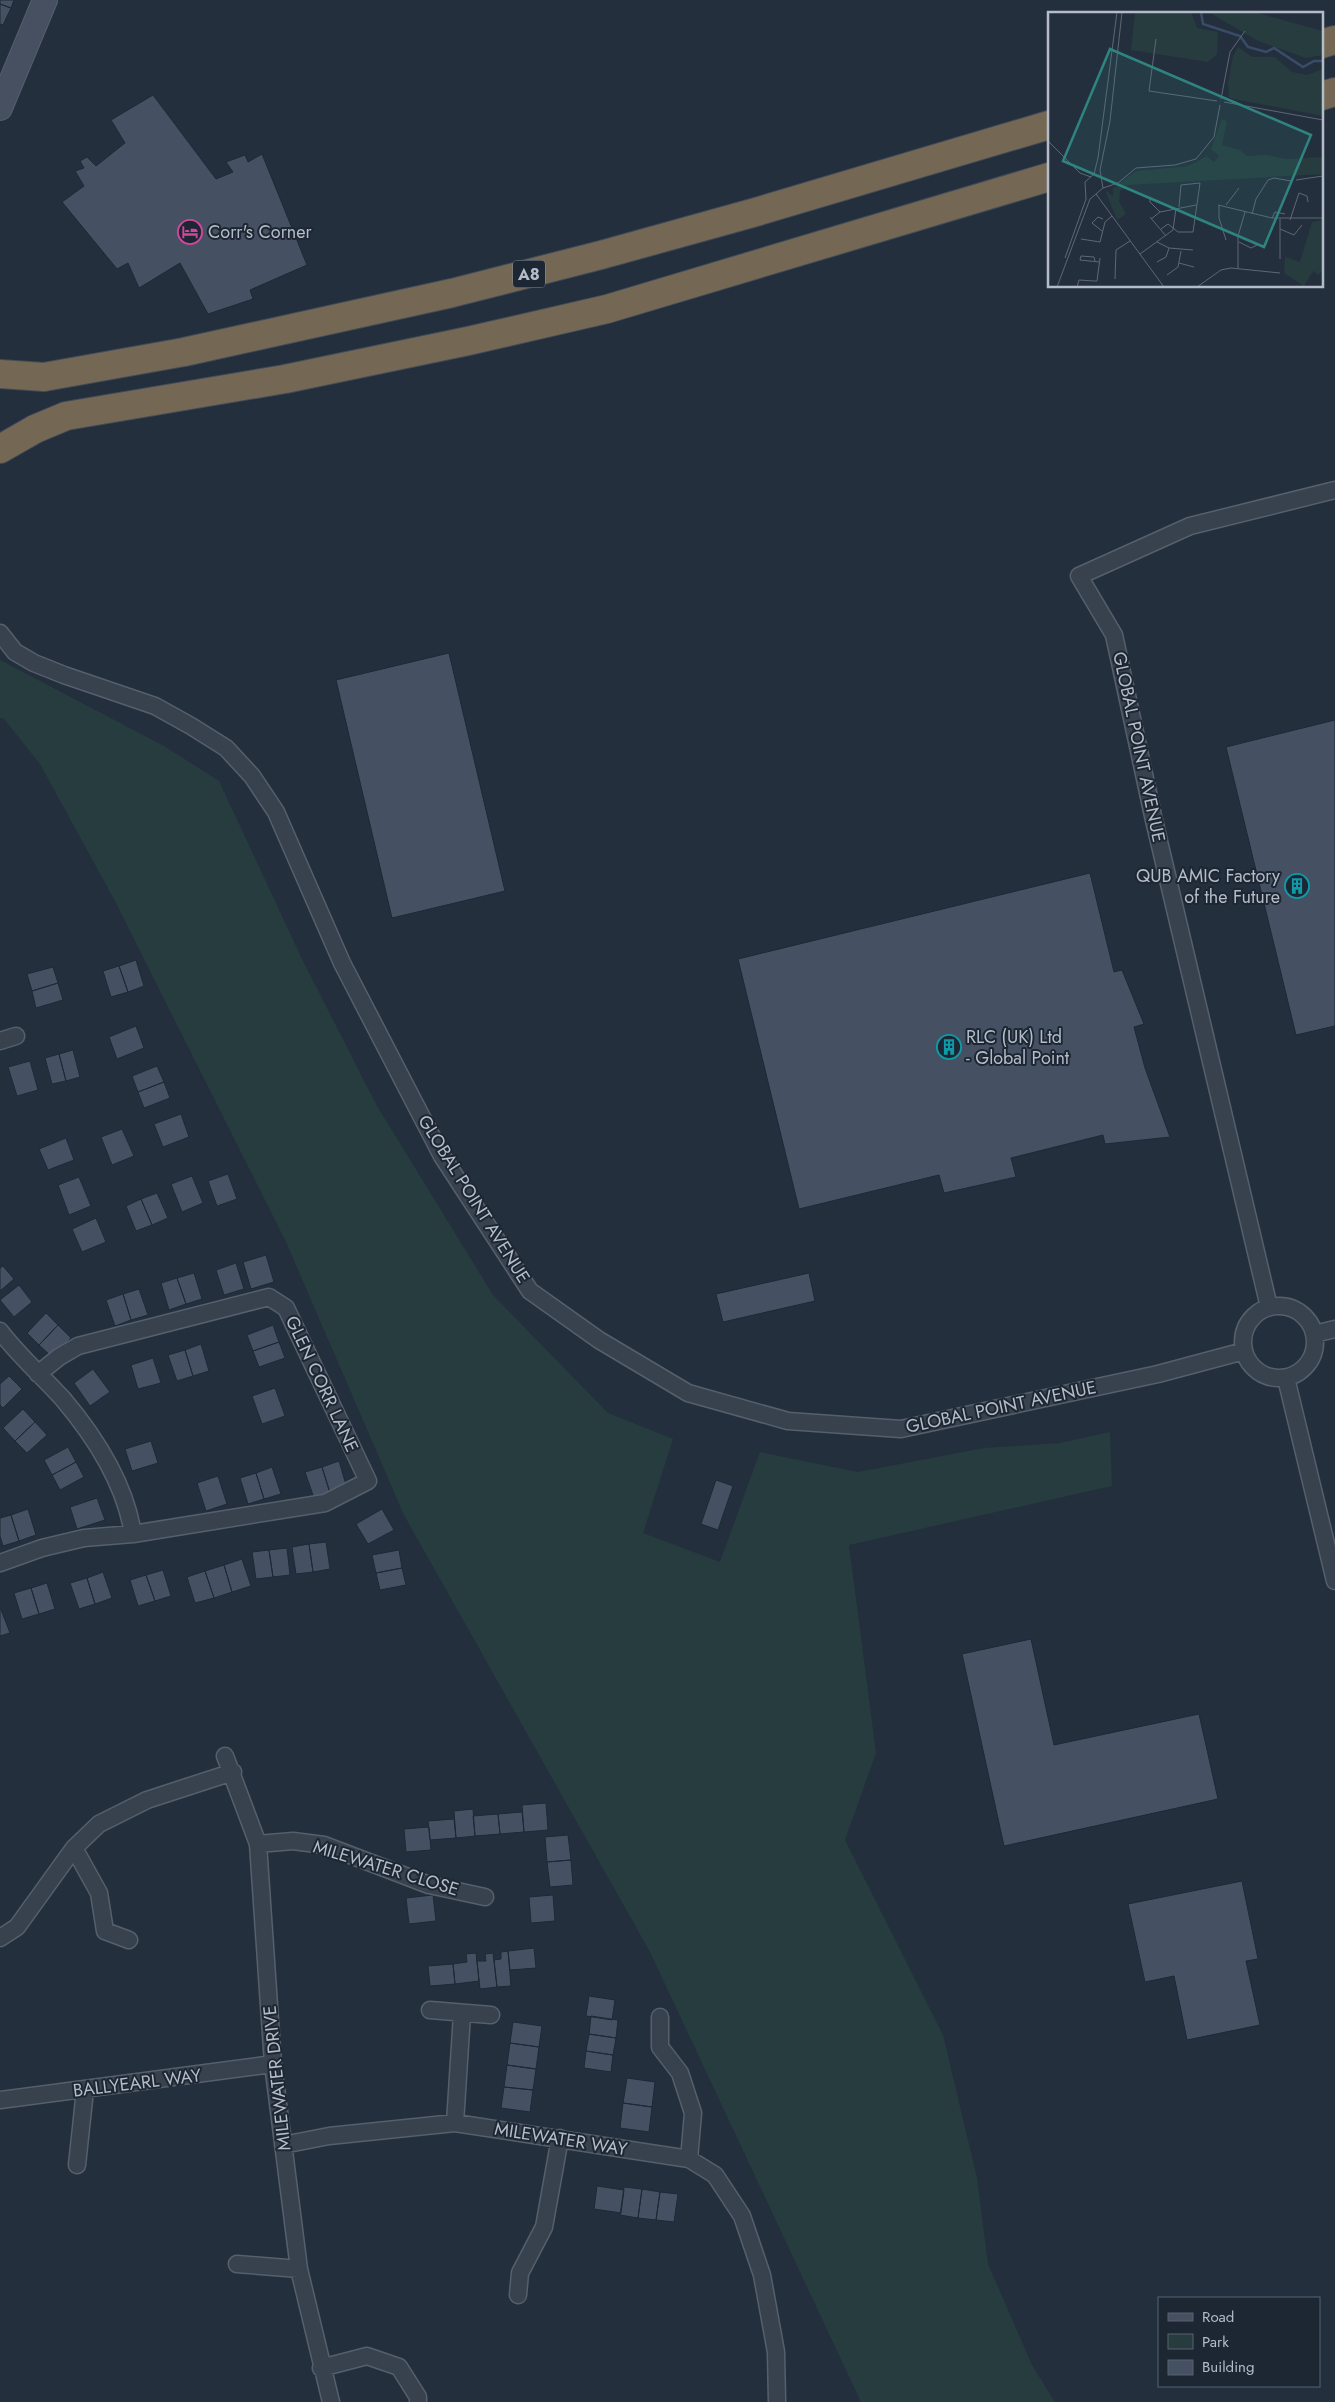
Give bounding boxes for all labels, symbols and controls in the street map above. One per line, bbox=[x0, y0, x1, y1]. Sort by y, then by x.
inset map bbox=[1048, 12, 1322, 288]
hotel icon: Corr's Corner bbox=[177, 219, 203, 245]
place label: Corr's Corner bbox=[208, 219, 313, 245]
road number: A8 bbox=[513, 260, 545, 288]
street label: GLOBAL POINT AVENUE bbox=[1106, 649, 1172, 845]
place label: QUB AMIC Factory of the Future bbox=[1136, 863, 1280, 910]
building icon: QUB AMIC Factory of the Future bbox=[1284, 873, 1310, 899]
place label: RLC (UK) Ltd - Global Point bbox=[966, 1024, 1070, 1071]
building icon: RLC (UK) Ltd - Global Point bbox=[936, 1034, 962, 1060]
street label: GLOBAL POINT AVENUE bbox=[412, 1110, 536, 1288]
street label: GLEN CORR LANE bbox=[279, 1312, 365, 1456]
street label: GLOBAL POINT AVENUE bbox=[903, 1374, 1099, 1440]
street label: MILEWATER CLOSE bbox=[310, 1833, 462, 1903]
street label: MILEWATER DRIVE bbox=[256, 2004, 298, 2152]
street label: BALLYEARL WAY bbox=[71, 2062, 203, 2104]
street label: MILEWATER WAY bbox=[493, 2116, 630, 2162]
legend bbox=[1158, 2297, 1320, 2387]
text: Road bbox=[1202, 2306, 1234, 2328]
text: Park bbox=[1202, 2331, 1229, 2353]
text: Building bbox=[1202, 2356, 1254, 2378]

